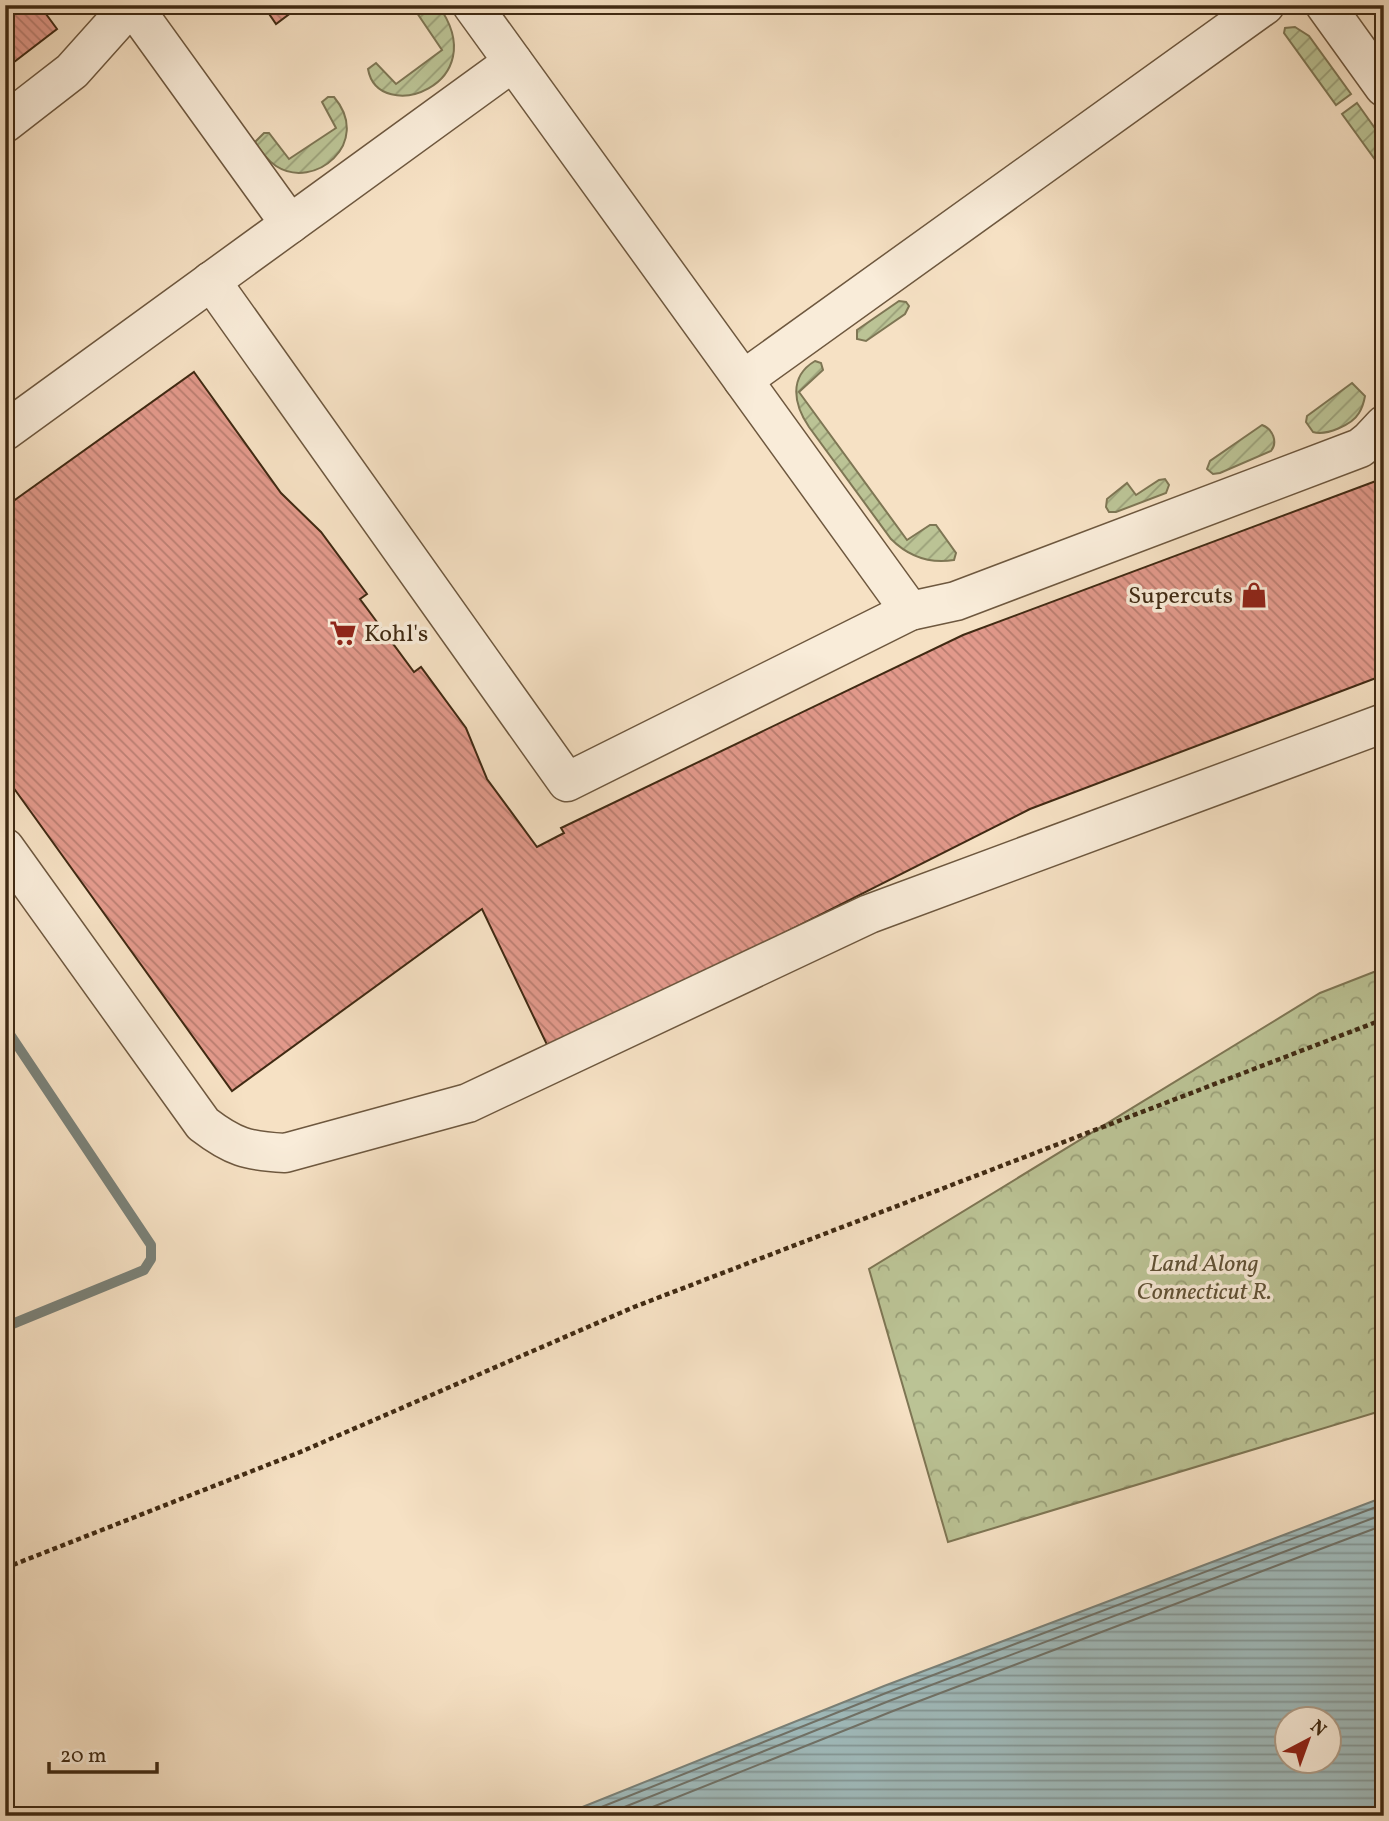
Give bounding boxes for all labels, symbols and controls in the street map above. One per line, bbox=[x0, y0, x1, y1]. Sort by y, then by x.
place label: Supercuts bbox=[1128, 580, 1233, 614]
shop icon: Supercuts bbox=[1239, 580, 1269, 610]
supermarket icon: Kohl's bbox=[328, 618, 358, 648]
place label: Kohl's bbox=[364, 618, 428, 652]
park label: Land Along Connecticut R. bbox=[1137, 1248, 1272, 1310]
north arrow bbox=[1274, 1706, 1344, 1776]
text: N bbox=[1304, 1714, 1332, 1743]
scale bar bbox=[49, 1730, 158, 1774]
text: 20 m bbox=[60, 1742, 106, 1771]

